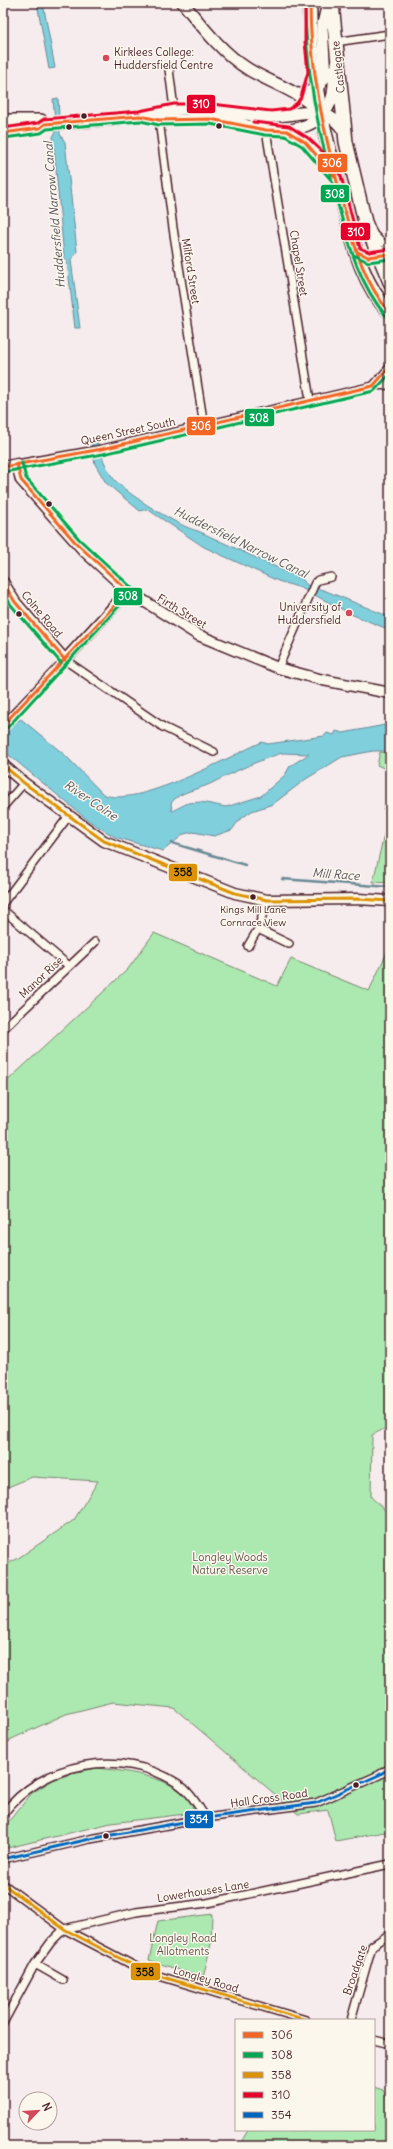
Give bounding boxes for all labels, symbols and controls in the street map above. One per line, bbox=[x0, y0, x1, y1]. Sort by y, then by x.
street label: Castlegate bbox=[328, 40, 348, 94]
place label: Kirklees College: Huddersfield Centre bbox=[114, 45, 213, 72]
marker: Kirklees College: Huddersfield Centre bbox=[101, 53, 111, 63]
line badge: 310 bbox=[186, 94, 216, 114]
text: 310 bbox=[192, 97, 210, 111]
unlabelled marker bbox=[79, 111, 89, 121]
unlabelled marker bbox=[214, 121, 224, 131]
unlabelled marker bbox=[64, 122, 74, 132]
water label: Huddersfield Narrow Canal bbox=[40, 139, 68, 289]
line badge: 306 bbox=[317, 153, 348, 173]
text: 306 bbox=[322, 156, 342, 170]
line badge: 308 bbox=[320, 184, 350, 203]
text: 308 bbox=[325, 187, 345, 201]
line badge: 310 bbox=[340, 222, 371, 241]
text: 310 bbox=[347, 225, 365, 239]
street label: Chapel Street bbox=[287, 229, 311, 297]
street label: Milford Street bbox=[179, 237, 203, 305]
line badge: 308 bbox=[244, 408, 275, 427]
text: 308 bbox=[249, 411, 269, 425]
street label: Queen Street South bbox=[79, 414, 177, 448]
line badge: 306 bbox=[186, 416, 216, 436]
text: 306 bbox=[191, 419, 211, 433]
unlabelled marker bbox=[44, 499, 54, 509]
water label: Huddersfield Narrow Canal bbox=[172, 503, 312, 582]
line badge: 308 bbox=[113, 587, 143, 606]
street label: Colne Road bbox=[18, 588, 66, 641]
text: 308 bbox=[118, 589, 138, 603]
street label: Firth Street bbox=[155, 591, 210, 631]
place label: University of Huddersfield bbox=[277, 600, 342, 627]
marker: University of Huddersfield bbox=[344, 608, 354, 618]
unlabelled marker bbox=[14, 609, 24, 619]
water label: River Colne bbox=[62, 777, 122, 824]
line badge: 358 bbox=[168, 863, 198, 882]
text: 358 bbox=[174, 865, 192, 879]
water label: Mill Race bbox=[312, 865, 362, 883]
marker: Kings Mill Lane Cornrace View bbox=[248, 892, 258, 902]
place label: Kings Mill Lane Cornrace View bbox=[220, 903, 286, 929]
street label: Manor Rise bbox=[16, 953, 66, 1001]
park label: Longley Woods Nature Reserve bbox=[192, 1550, 268, 1577]
unlabelled marker bbox=[351, 1780, 361, 1790]
street label: Hall Cross Road bbox=[229, 1786, 309, 1810]
line badge: 354 bbox=[184, 1810, 214, 1829]
text: 354 bbox=[190, 1812, 209, 1826]
unlabelled marker bbox=[101, 1831, 111, 1841]
street label: Lowerhouses Lane bbox=[156, 1877, 250, 1905]
park label: Longley Road Allotments bbox=[149, 1931, 217, 1958]
street label: Broadgate bbox=[340, 1943, 370, 1997]
line badge: 358 bbox=[130, 1962, 161, 1981]
street label: Longley Road bbox=[172, 1962, 241, 1996]
text: 358 bbox=[136, 1965, 154, 1979]
legend bbox=[235, 2019, 375, 2131]
text: 306 bbox=[271, 2027, 293, 2042]
text: 308 bbox=[271, 2047, 293, 2062]
text: 358 bbox=[271, 2067, 292, 2082]
text: 310 bbox=[271, 2087, 290, 2102]
north arrow bbox=[18, 2091, 58, 2131]
text: N bbox=[39, 2100, 55, 2113]
text: 354 bbox=[271, 2107, 292, 2122]

